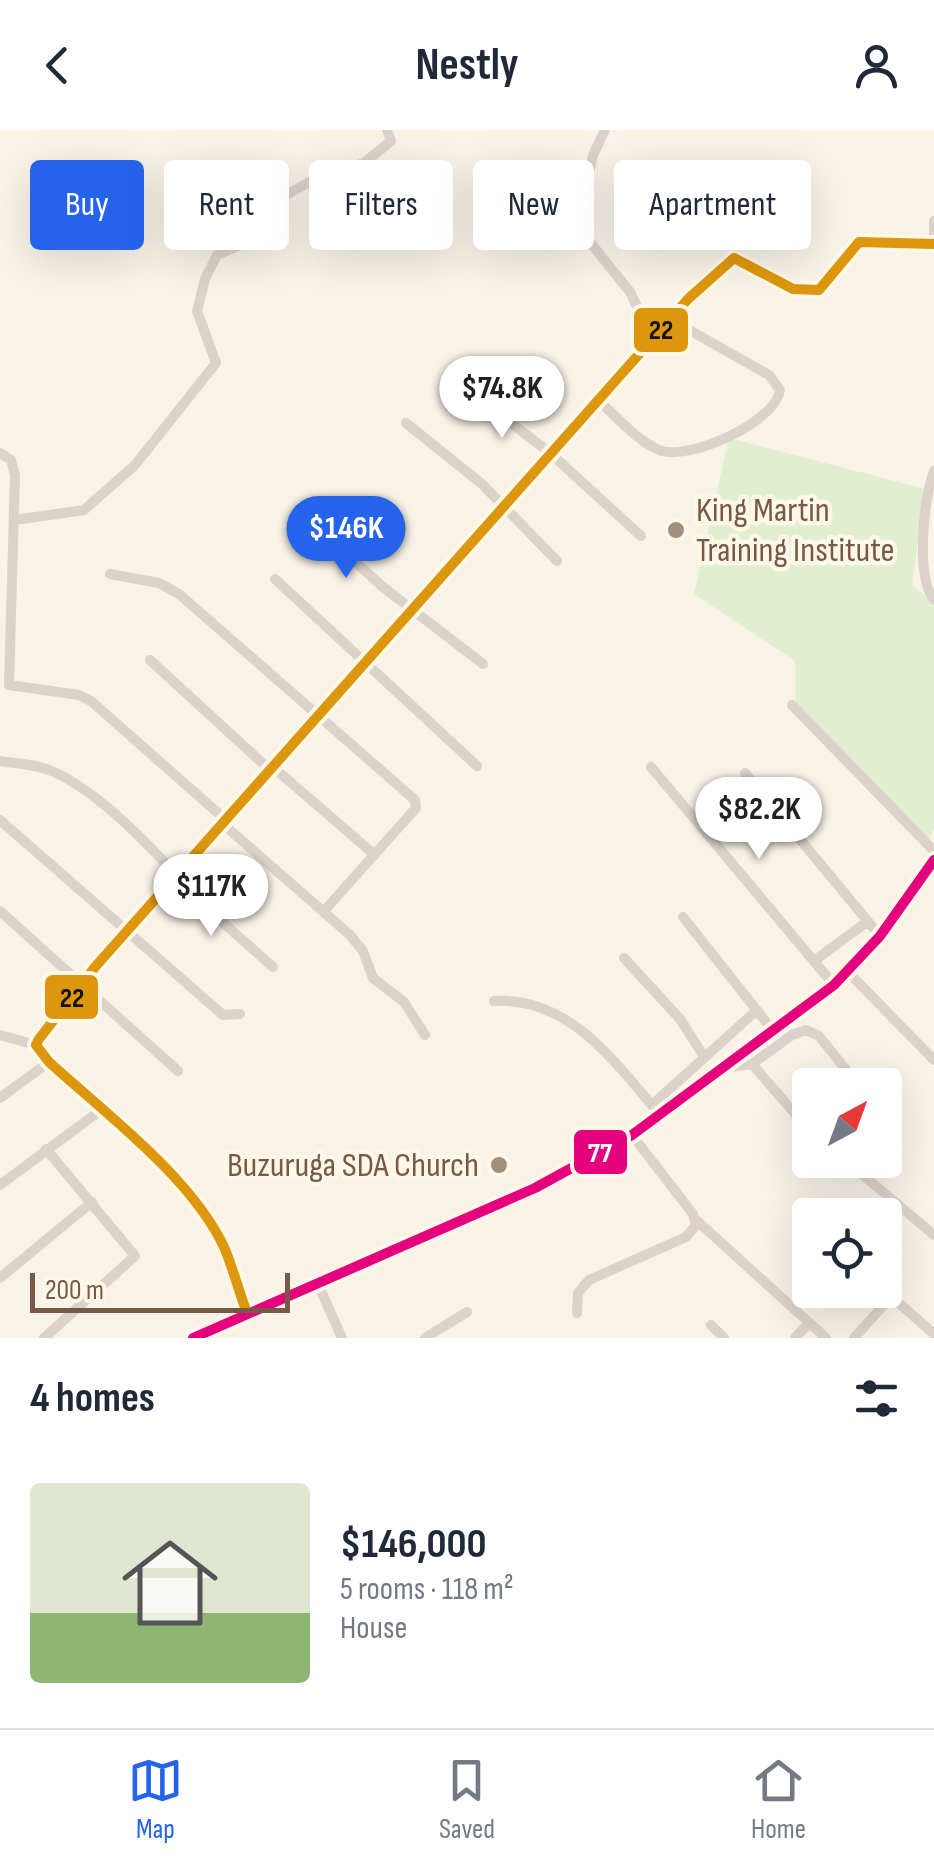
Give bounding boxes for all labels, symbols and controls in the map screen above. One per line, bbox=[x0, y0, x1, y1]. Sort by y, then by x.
icon: back bbox=[30, 38, 85, 93]
text: Nestly bbox=[415, 38, 519, 93]
icon: person bbox=[849, 38, 904, 93]
chip: Buy bbox=[30, 160, 144, 250]
chip: Rent bbox=[164, 160, 289, 250]
chip: Filters bbox=[309, 160, 453, 250]
chip: New bbox=[473, 160, 594, 250]
chip: Apartment bbox=[614, 160, 811, 250]
line badge: 22 bbox=[632, 306, 690, 354]
text: 22 bbox=[649, 314, 673, 347]
pin: $74.8K bbox=[421, 356, 583, 441]
text: $74.8K bbox=[461, 369, 543, 408]
place label: King Martin Training Institute bbox=[696, 489, 895, 572]
pin: $146K bbox=[276, 496, 416, 581]
text: $146K bbox=[309, 509, 383, 548]
marker: King Martin Training Institute bbox=[665, 519, 687, 541]
pin: $82.2K bbox=[678, 777, 840, 862]
text: $82.2K bbox=[717, 790, 801, 829]
pin: $117K bbox=[141, 854, 281, 939]
text: $117K bbox=[175, 867, 247, 906]
line badge: 22 bbox=[43, 973, 100, 1021]
text: 22 bbox=[60, 982, 84, 1015]
north arrow bbox=[792, 1068, 902, 1178]
map controls bbox=[792, 1068, 902, 1308]
line badge: 77 bbox=[572, 1128, 629, 1176]
text: 77 bbox=[588, 1137, 613, 1170]
place label: Buzuruga SDA Church bbox=[227, 1144, 479, 1187]
marker: Buzuruga SDA Church bbox=[488, 1154, 510, 1176]
button: locate bbox=[792, 1198, 902, 1308]
scale bar bbox=[30, 1268, 290, 1312]
text: 200 m bbox=[45, 1274, 104, 1307]
icon: filters bbox=[849, 1371, 904, 1426]
text: 4 homes bbox=[30, 1373, 155, 1424]
text: $146,000 bbox=[340, 1519, 487, 1570]
icon: home bbox=[110, 1523, 230, 1643]
text: 5 rooms · 118 m² bbox=[340, 1570, 514, 1609]
text: House bbox=[340, 1609, 407, 1648]
tab: Map bbox=[128, 1753, 183, 1846]
tab: Saved bbox=[439, 1753, 495, 1846]
tab: Home bbox=[751, 1753, 806, 1846]

